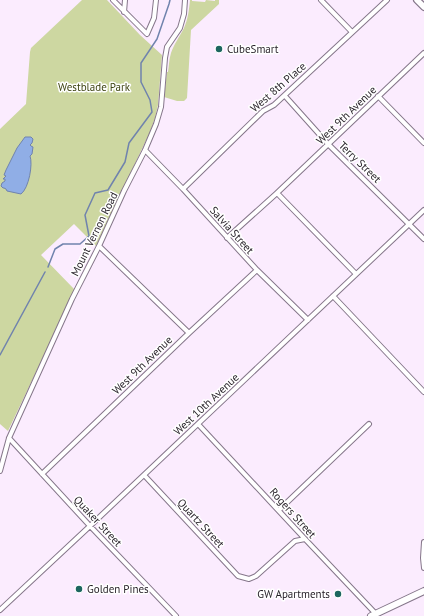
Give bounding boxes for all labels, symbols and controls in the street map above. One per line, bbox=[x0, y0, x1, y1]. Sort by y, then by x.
place label: CubeSmart bbox=[227, 42, 279, 56]
marker: CubeSmart bbox=[214, 44, 224, 54]
street label: West 8th Place bbox=[247, 59, 309, 115]
park label: Westblade Park bbox=[58, 80, 131, 94]
street label: West 9th Avenue bbox=[313, 83, 379, 147]
street label: Terry Street bbox=[336, 138, 384, 186]
street label: Mount Vernon Road bbox=[68, 190, 120, 278]
street label: Salvia Street bbox=[207, 203, 257, 257]
street label: West 9th Avenue bbox=[109, 333, 175, 397]
street label: West 10th Avenue bbox=[170, 370, 242, 438]
street label: Rogers Street bbox=[267, 485, 319, 541]
street label: Quaker Street bbox=[71, 493, 125, 550]
street label: Quartz Street bbox=[175, 495, 228, 551]
place label: Golden Pines bbox=[87, 582, 149, 596]
marker: Golden Pines bbox=[74, 584, 84, 594]
place label: GW Apartments bbox=[257, 587, 330, 601]
marker: GW Apartments bbox=[333, 589, 343, 599]

